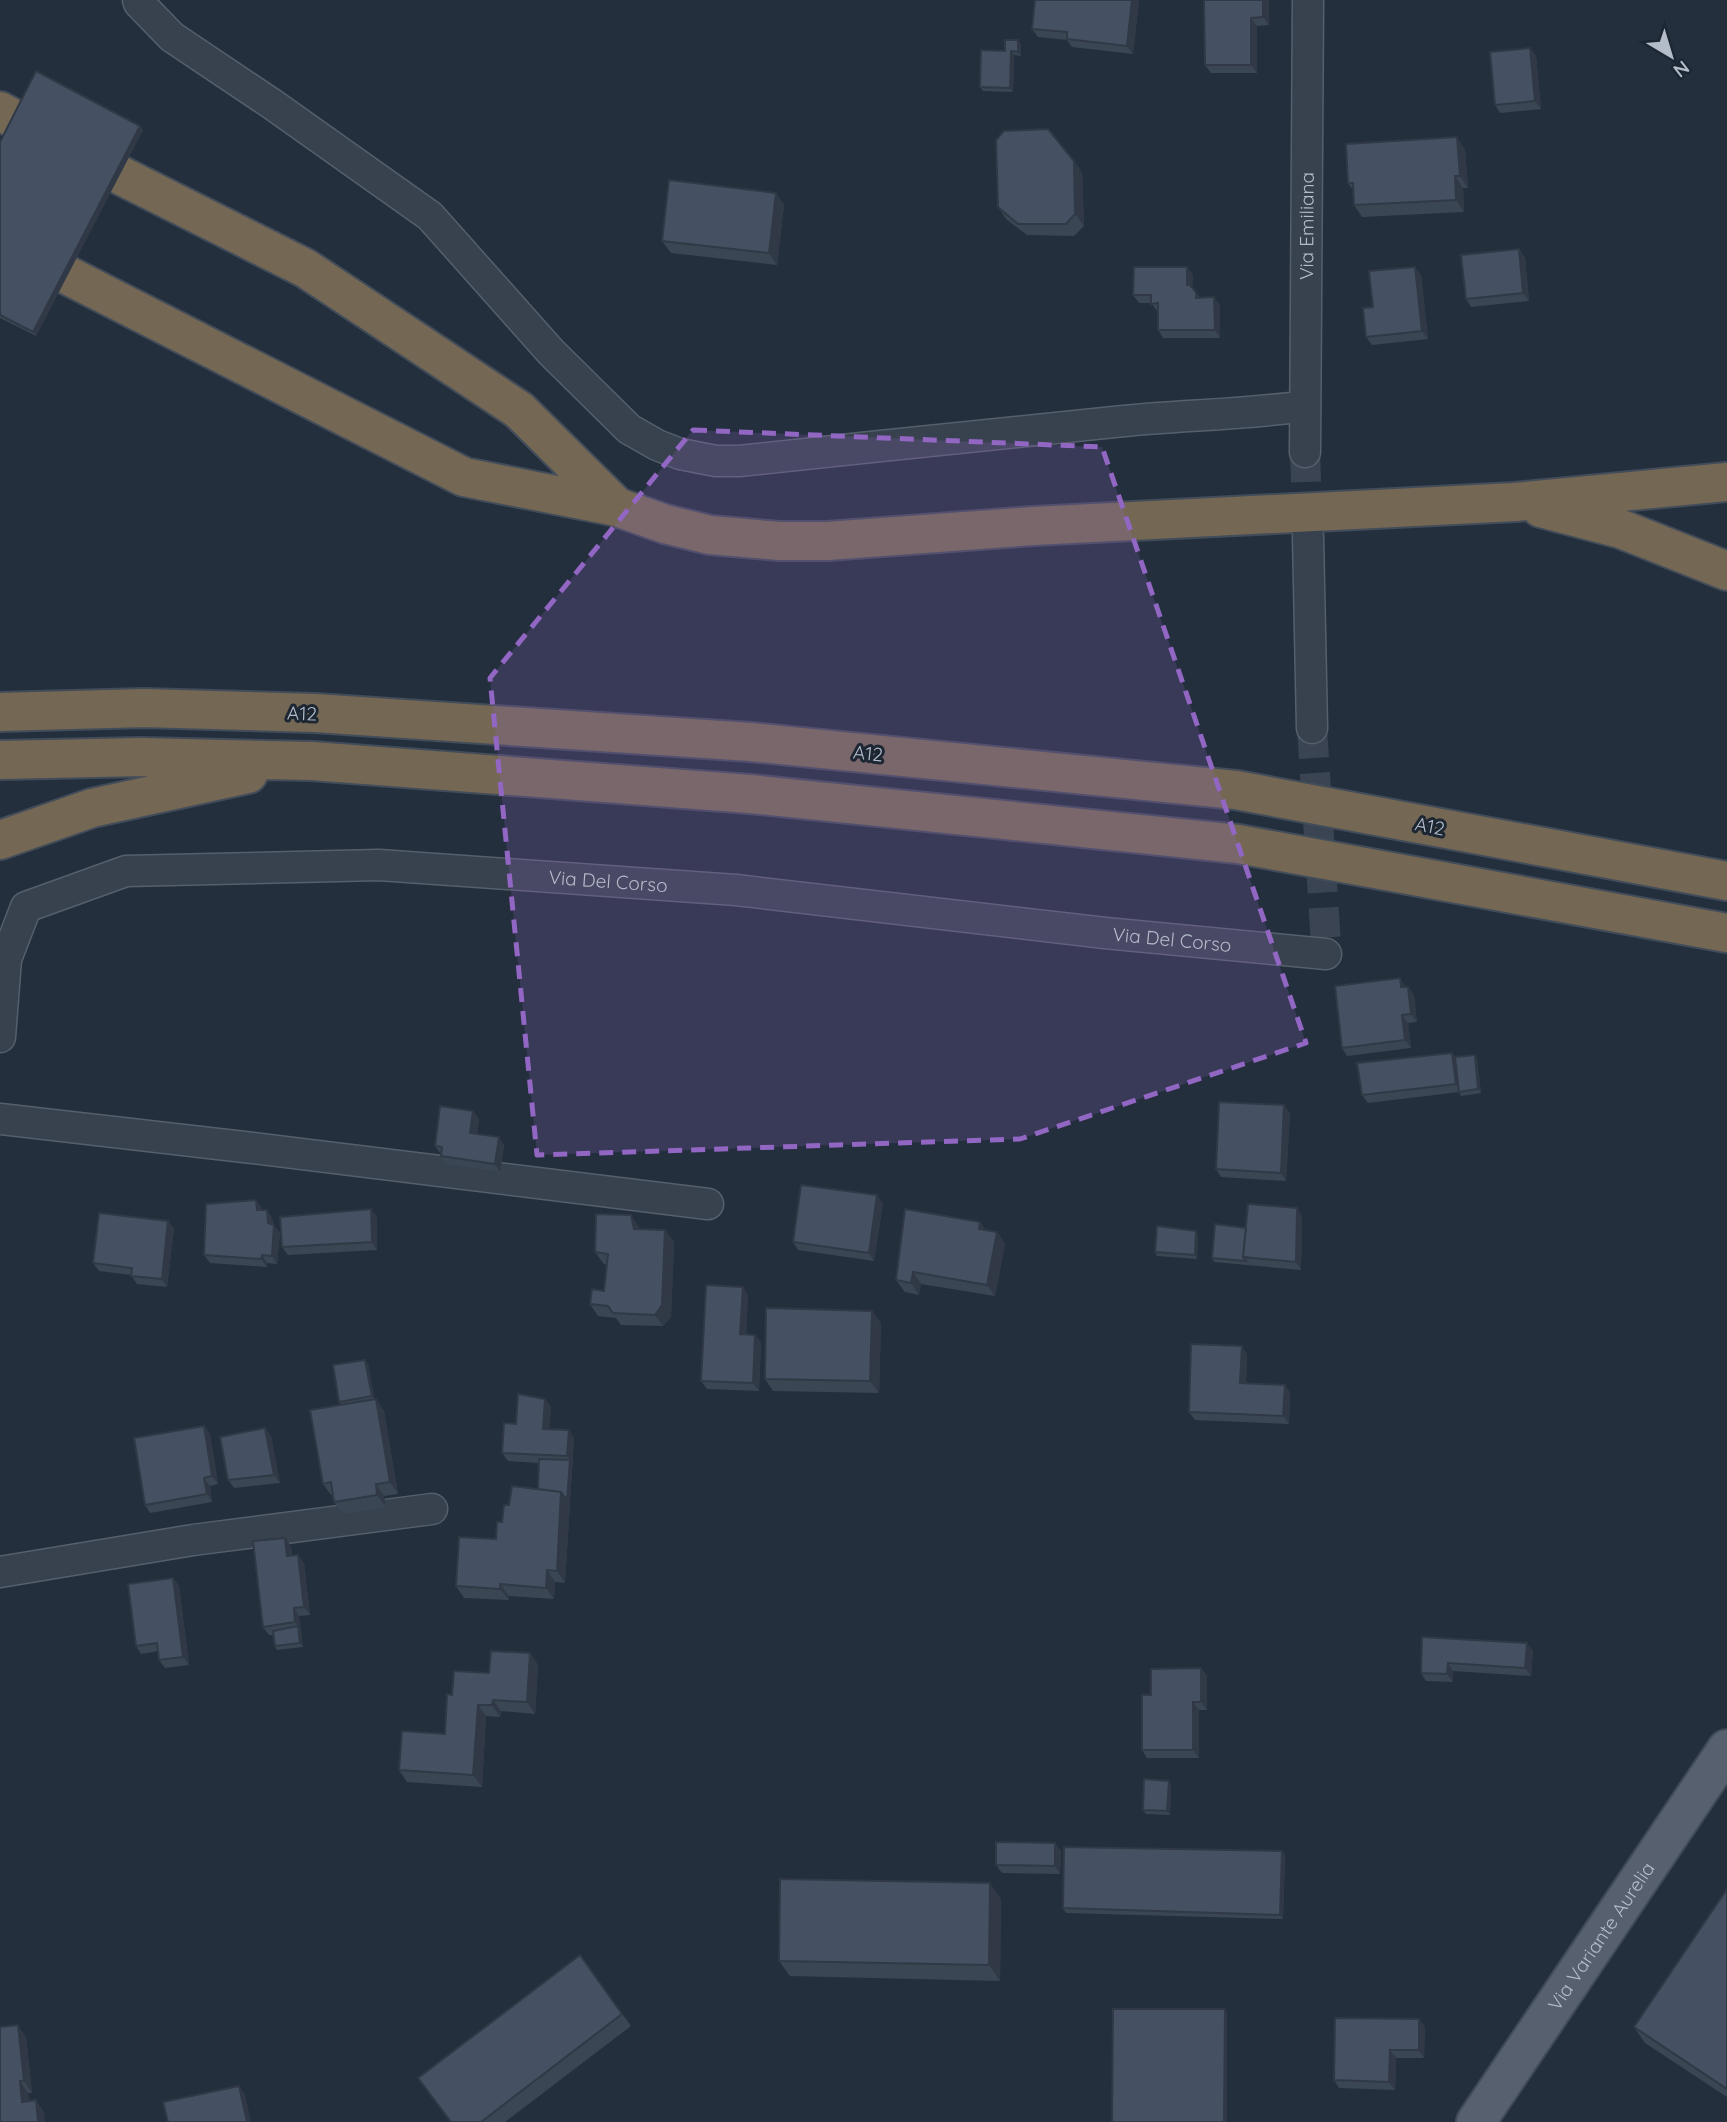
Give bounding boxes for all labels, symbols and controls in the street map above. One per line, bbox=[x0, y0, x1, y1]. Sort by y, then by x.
north arrow bbox=[1636, 21, 1706, 91]
text: N bbox=[1669, 56, 1694, 83]
street label: Via Emiliana bbox=[1294, 172, 1319, 280]
street label: A12 bbox=[287, 700, 317, 726]
street label: A12 bbox=[852, 740, 884, 766]
street label: A12 bbox=[1413, 811, 1447, 841]
street label: Via Del Corso bbox=[548, 865, 668, 897]
street label: Via Del Corso bbox=[1112, 922, 1232, 957]
street label: Via Variante Aurelia bbox=[1543, 1857, 1660, 2015]

